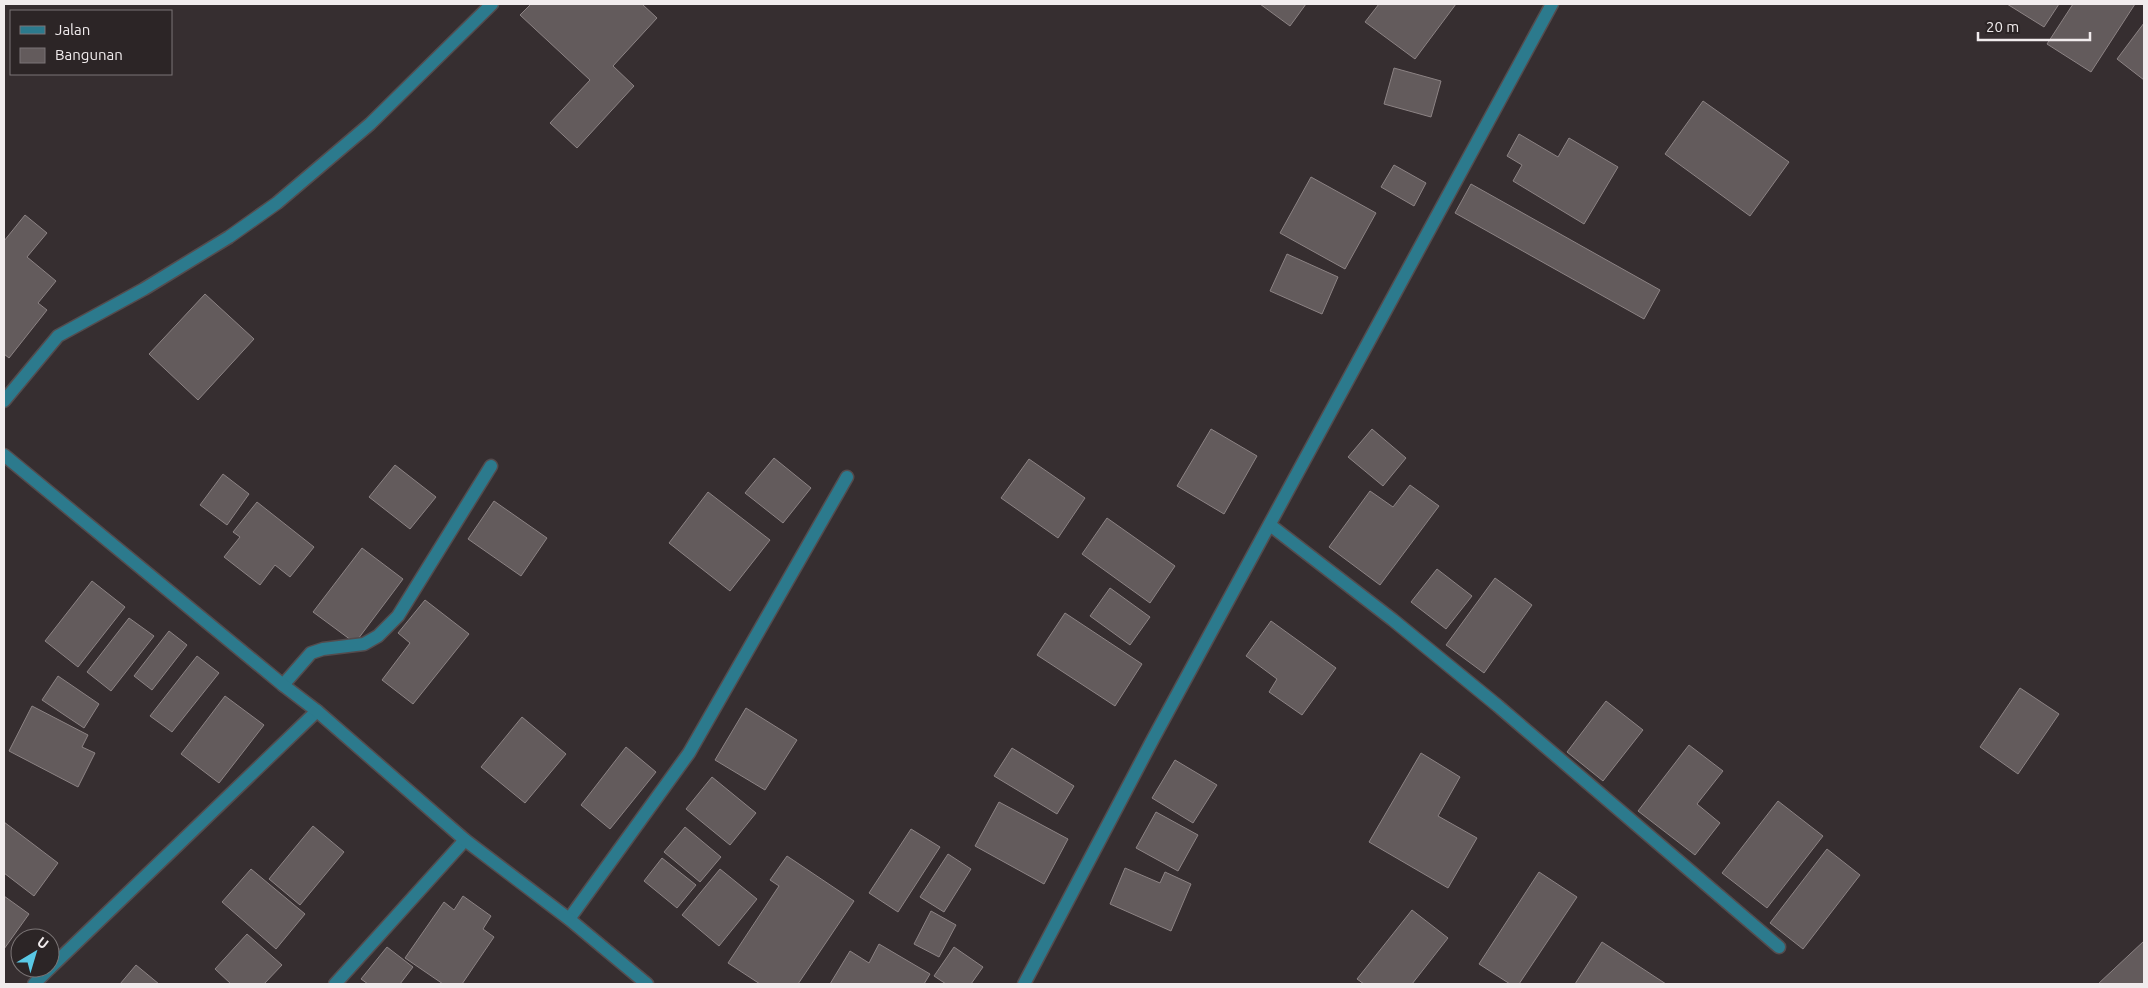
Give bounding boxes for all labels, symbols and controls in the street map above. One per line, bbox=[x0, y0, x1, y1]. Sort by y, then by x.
legend bbox=[10, 10, 172, 75]
scale bar bbox=[1978, 10, 2090, 42]
text: 20 m bbox=[1986, 18, 2019, 35]
text: Jalan bbox=[55, 21, 90, 38]
text: Bangunan bbox=[55, 46, 123, 63]
north arrow bbox=[10, 928, 60, 978]
text: U bbox=[34, 933, 52, 952]

